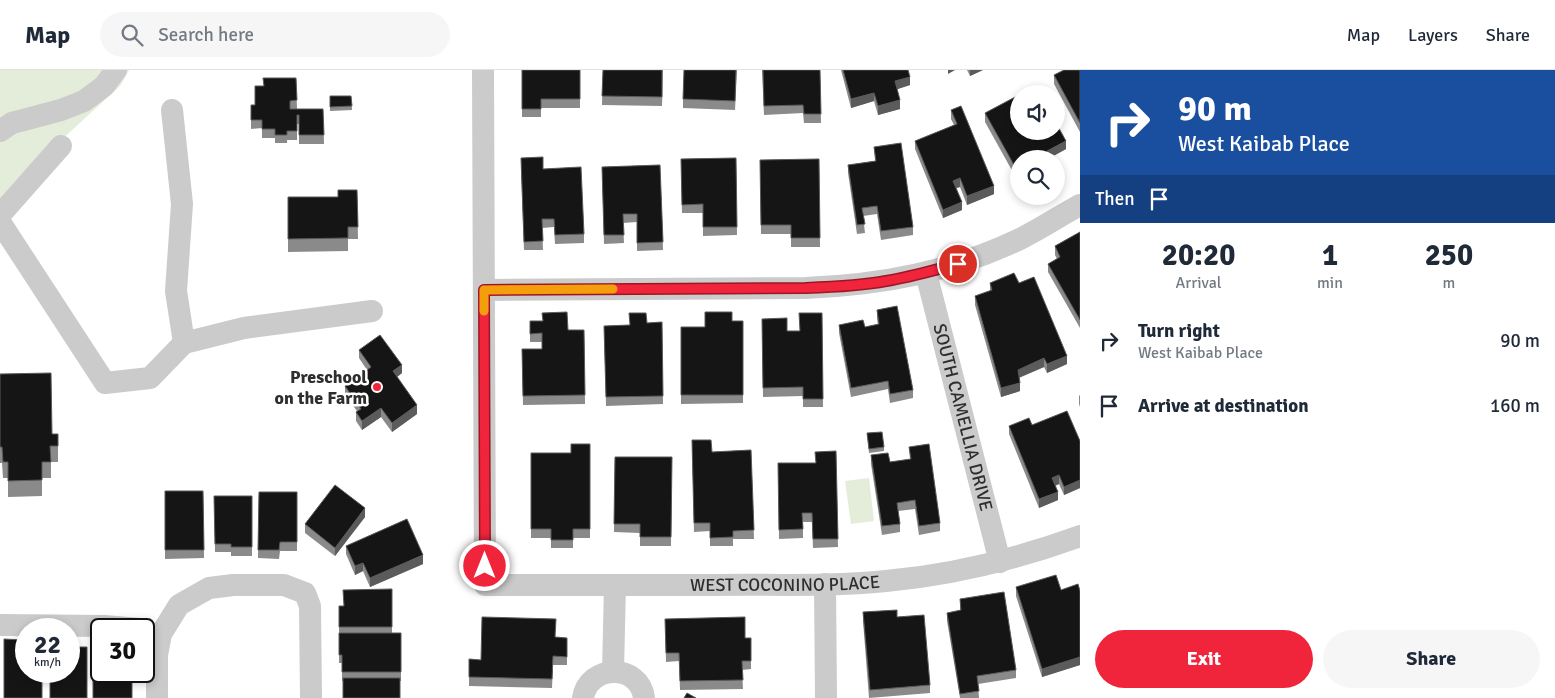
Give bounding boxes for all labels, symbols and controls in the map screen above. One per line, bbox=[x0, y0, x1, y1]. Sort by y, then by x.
search box bbox=[100, 12, 450, 57]
text: Map bbox=[25, 20, 70, 50]
icon: search bbox=[118, 21, 146, 49]
text: Search here bbox=[158, 23, 254, 47]
text: Map bbox=[1347, 24, 1380, 46]
text: Layers bbox=[1408, 24, 1458, 46]
text: Share bbox=[1486, 24, 1530, 46]
map controls bbox=[1010, 85, 1065, 205]
button: sound bbox=[1010, 85, 1065, 140]
text: 90 m bbox=[1178, 87, 1252, 130]
icon: right bbox=[1095, 90, 1160, 155]
text: West Kaibab Place bbox=[1178, 130, 1350, 157]
button: search bbox=[1010, 150, 1065, 205]
icon: arrive bbox=[1145, 185, 1173, 213]
text: Then bbox=[1095, 187, 1135, 211]
text: 20:20 bbox=[1162, 237, 1235, 274]
text: 1 bbox=[1322, 237, 1338, 274]
text: 250 bbox=[1425, 237, 1473, 274]
pin bbox=[937, 243, 979, 285]
icon: arrive bbox=[944, 250, 972, 278]
text: Arrival bbox=[1175, 273, 1222, 293]
text: min bbox=[1317, 273, 1343, 293]
text: m bbox=[1443, 273, 1455, 293]
text: Turn right bbox=[1138, 319, 1220, 343]
street label: SOUTH CAMELLIA DRIVE bbox=[928, 321, 997, 513]
icon: right bbox=[1095, 327, 1123, 355]
text: 90 m bbox=[1500, 329, 1540, 353]
text: West Kaibab Place bbox=[1138, 343, 1263, 363]
place label: Preschool on the Farm bbox=[275, 366, 367, 409]
marker: Preschool on the Farm bbox=[371, 381, 383, 393]
icon: arrive bbox=[1095, 392, 1123, 420]
text: Arrive at destination bbox=[1138, 394, 1309, 418]
text: 160 m bbox=[1490, 394, 1540, 418]
position arrow bbox=[458, 539, 510, 591]
street label: WEST COCONINO PLACE bbox=[690, 571, 881, 596]
speed limit sign: 30 bbox=[90, 618, 155, 683]
text: 22 bbox=[34, 629, 61, 660]
button: Exit bbox=[1095, 630, 1313, 688]
button: Share bbox=[1323, 630, 1540, 688]
text: km/h bbox=[34, 655, 61, 670]

